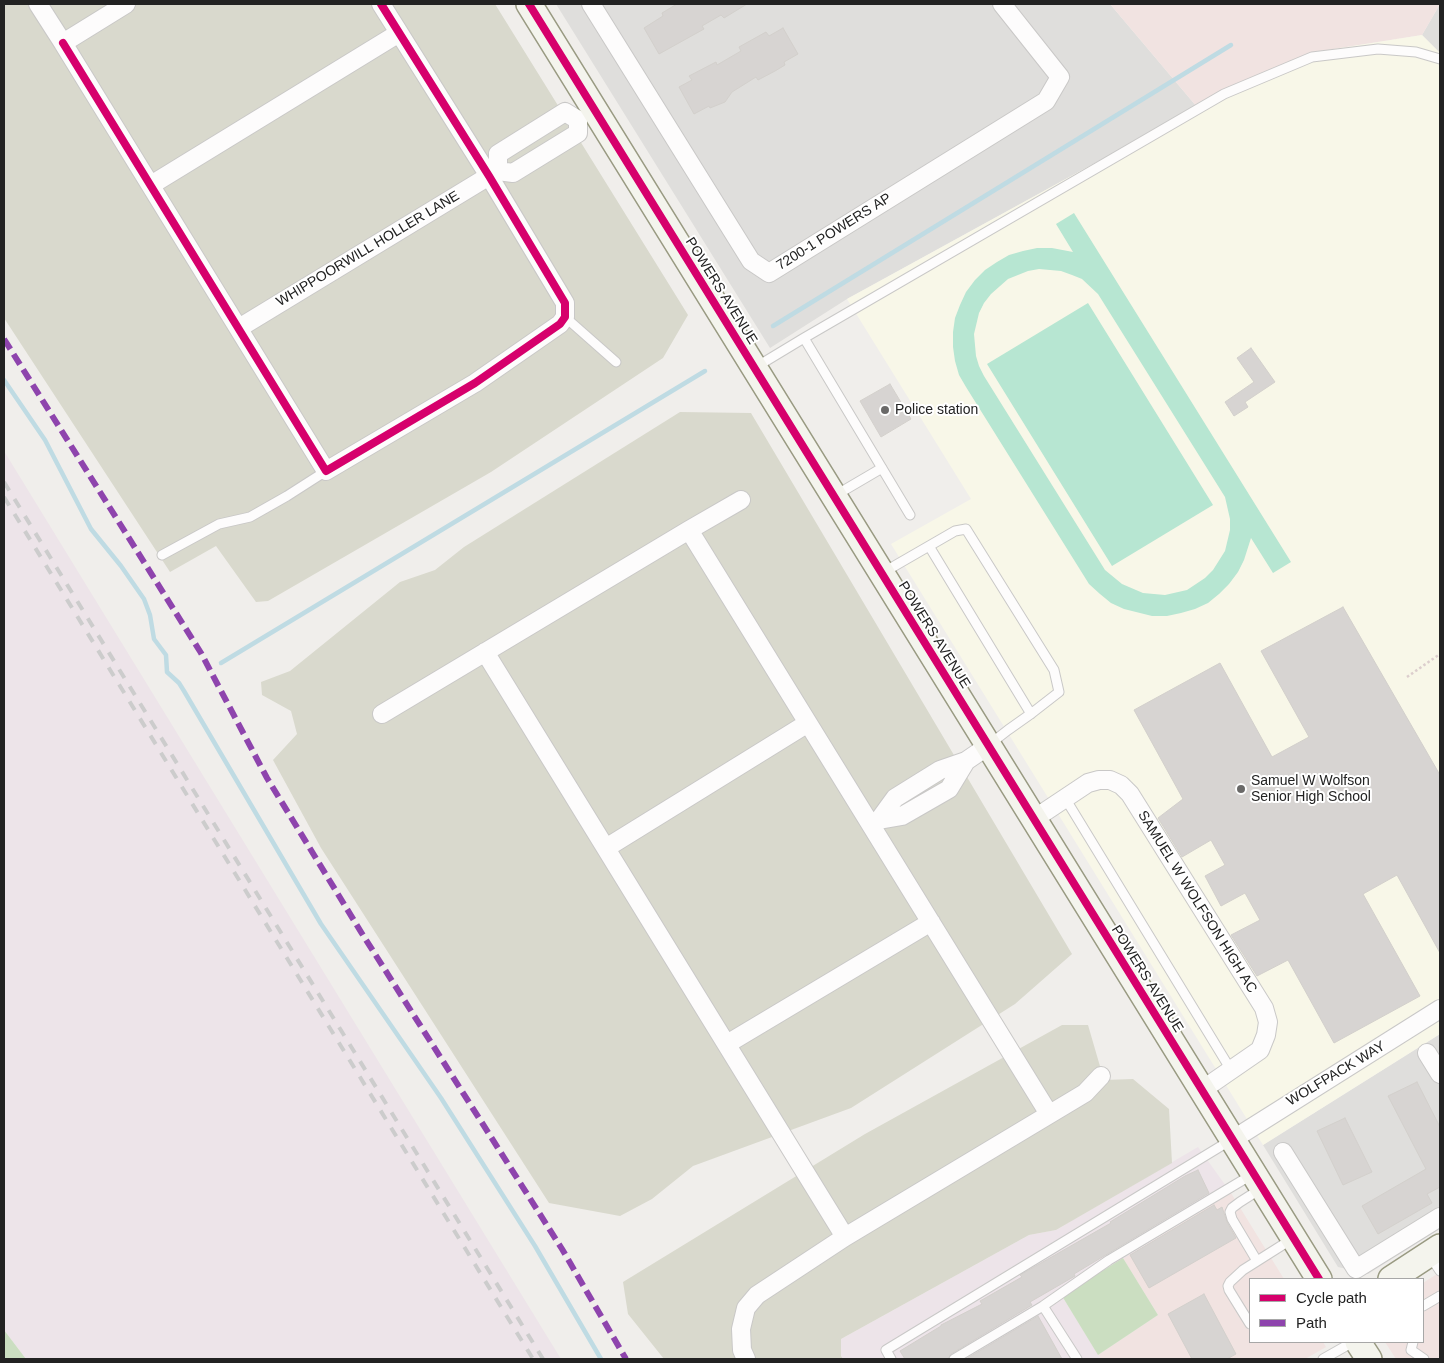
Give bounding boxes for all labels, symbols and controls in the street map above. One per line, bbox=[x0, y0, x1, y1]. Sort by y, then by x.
street label: WHIPPOORWILL HOLLER LANE bbox=[273, 188, 463, 310]
street label: 7200-1 POWERS AP bbox=[773, 190, 895, 274]
street label: POWERS AVENUE bbox=[681, 235, 761, 347]
place label: Police station bbox=[895, 402, 978, 418]
marker: Police station bbox=[879, 404, 891, 416]
street label: POWERS AVENUE bbox=[894, 579, 974, 691]
place label: Samuel W Wolfson Senior High School bbox=[1251, 773, 1371, 806]
marker: Samuel W Wolfson Senior High School bbox=[1235, 783, 1247, 795]
street label: SAMUEL W WOLFSON HIGH AC bbox=[1134, 808, 1260, 996]
street label: POWERS AVENUE bbox=[1107, 923, 1187, 1035]
street label: WOLFPACK WAY bbox=[1284, 1038, 1388, 1110]
legend bbox=[1249, 1278, 1424, 1343]
text: Cycle path bbox=[1296, 1289, 1367, 1306]
text: Path bbox=[1296, 1314, 1327, 1331]

